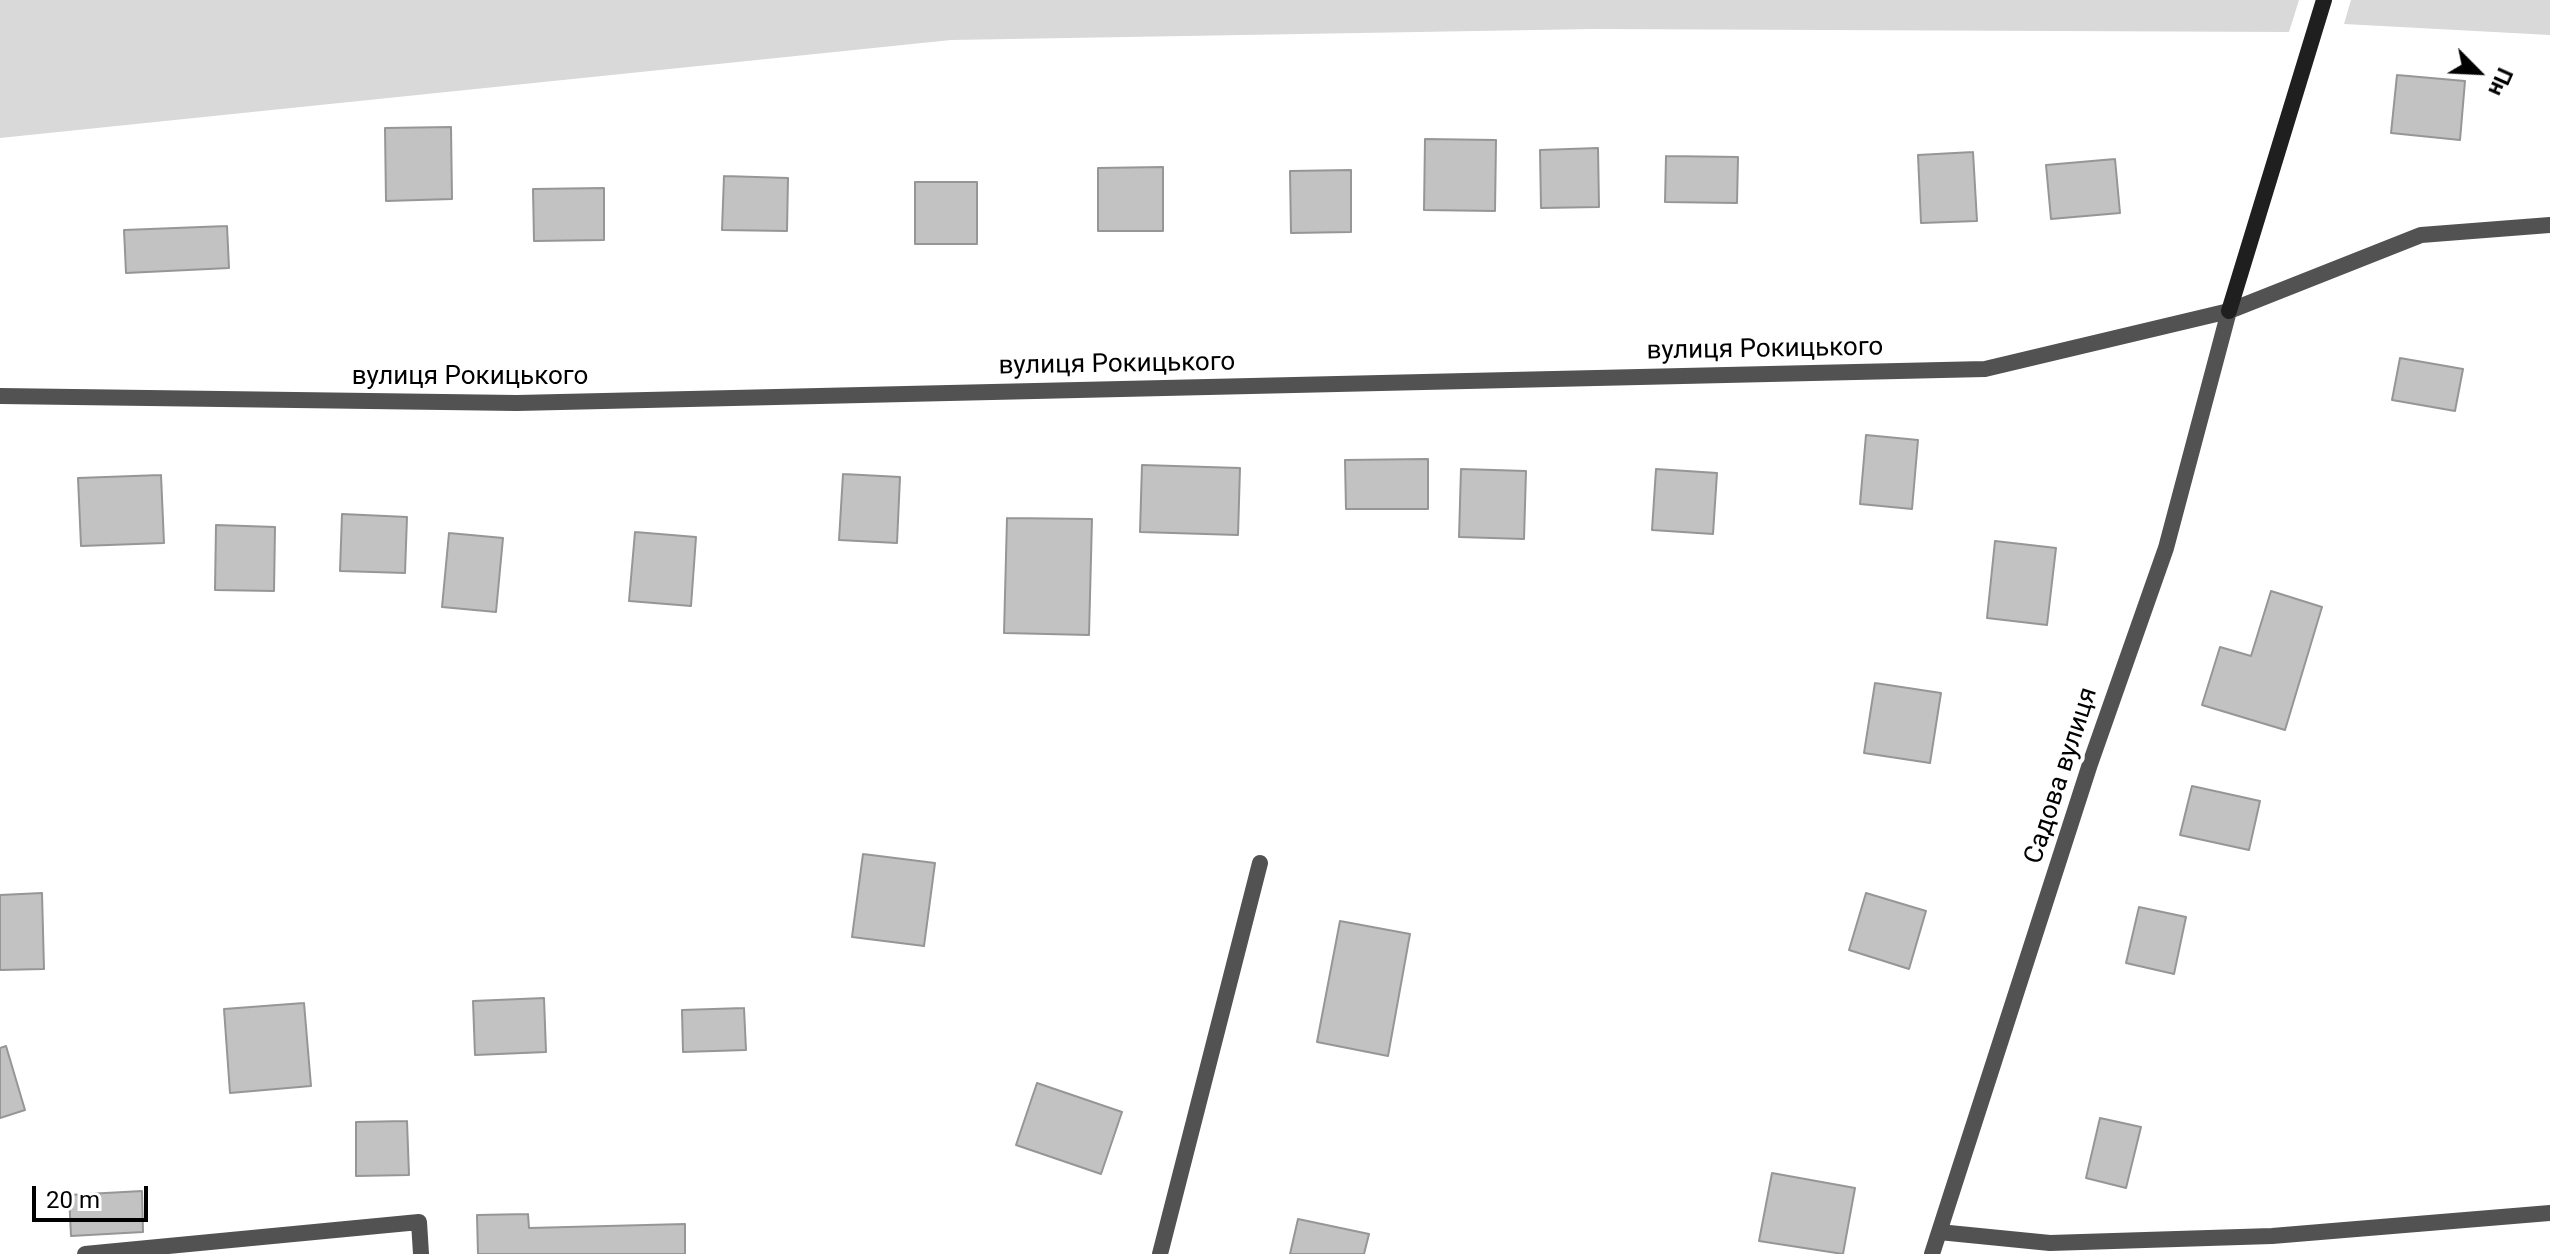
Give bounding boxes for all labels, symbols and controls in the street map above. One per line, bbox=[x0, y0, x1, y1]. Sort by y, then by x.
north arrow bbox=[2438, 32, 2518, 112]
text: Пн bbox=[2483, 64, 2518, 100]
street label: вулиця Рокицького bbox=[1646, 332, 1884, 368]
street label: вулиця Рокицького bbox=[998, 347, 1236, 383]
street label: вулиця Рокицького bbox=[352, 361, 588, 393]
street label: Садова вулиця bbox=[2019, 684, 2105, 868]
scale bar bbox=[36, 1170, 152, 1220]
text: 20 m bbox=[46, 1186, 100, 1214]

